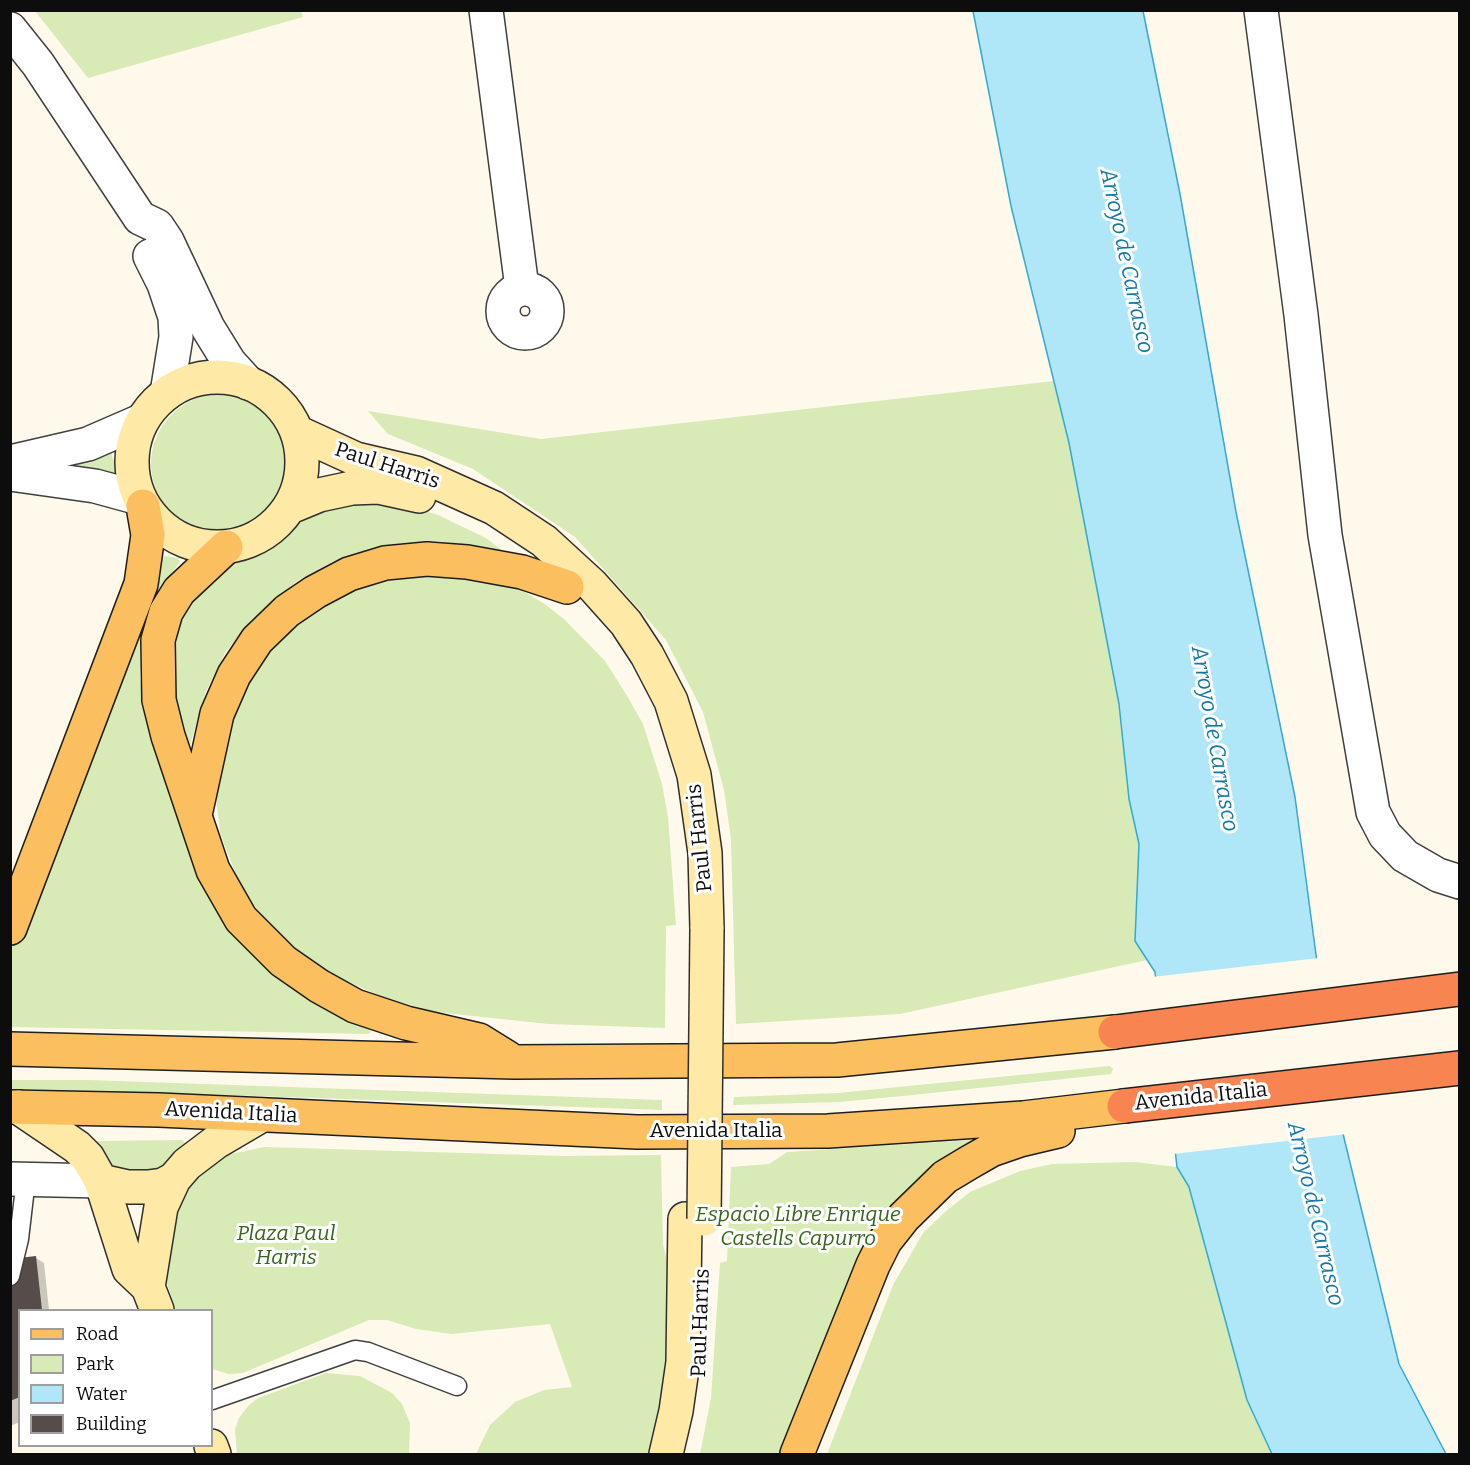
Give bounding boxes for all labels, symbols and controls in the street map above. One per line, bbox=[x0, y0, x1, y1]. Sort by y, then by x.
water label: Arroyo de Carrasco bbox=[1094, 166, 1158, 356]
street label: Paul Harris bbox=[331, 437, 443, 495]
water label: Arroyo de Carrasco bbox=[1185, 644, 1243, 834]
street label: Paul Harris bbox=[682, 783, 718, 893]
street label: Avenida Italia bbox=[1133, 1078, 1269, 1116]
street label: Avenida Italia bbox=[164, 1097, 298, 1129]
street label: Avenida Italia bbox=[649, 1118, 783, 1144]
water label: Arroyo de Carrasco bbox=[1281, 1119, 1349, 1309]
park label: Espacio Libre Enrique Castells Capurro bbox=[695, 1202, 901, 1252]
park label: Plaza Paul Harris bbox=[237, 1221, 335, 1271]
street label: Paul Harris bbox=[687, 1268, 715, 1378]
legend bbox=[18, 1309, 213, 1447]
text: Road bbox=[76, 1323, 118, 1345]
text: Park bbox=[76, 1353, 114, 1375]
text: Water bbox=[76, 1383, 127, 1405]
text: Building bbox=[76, 1413, 147, 1435]

